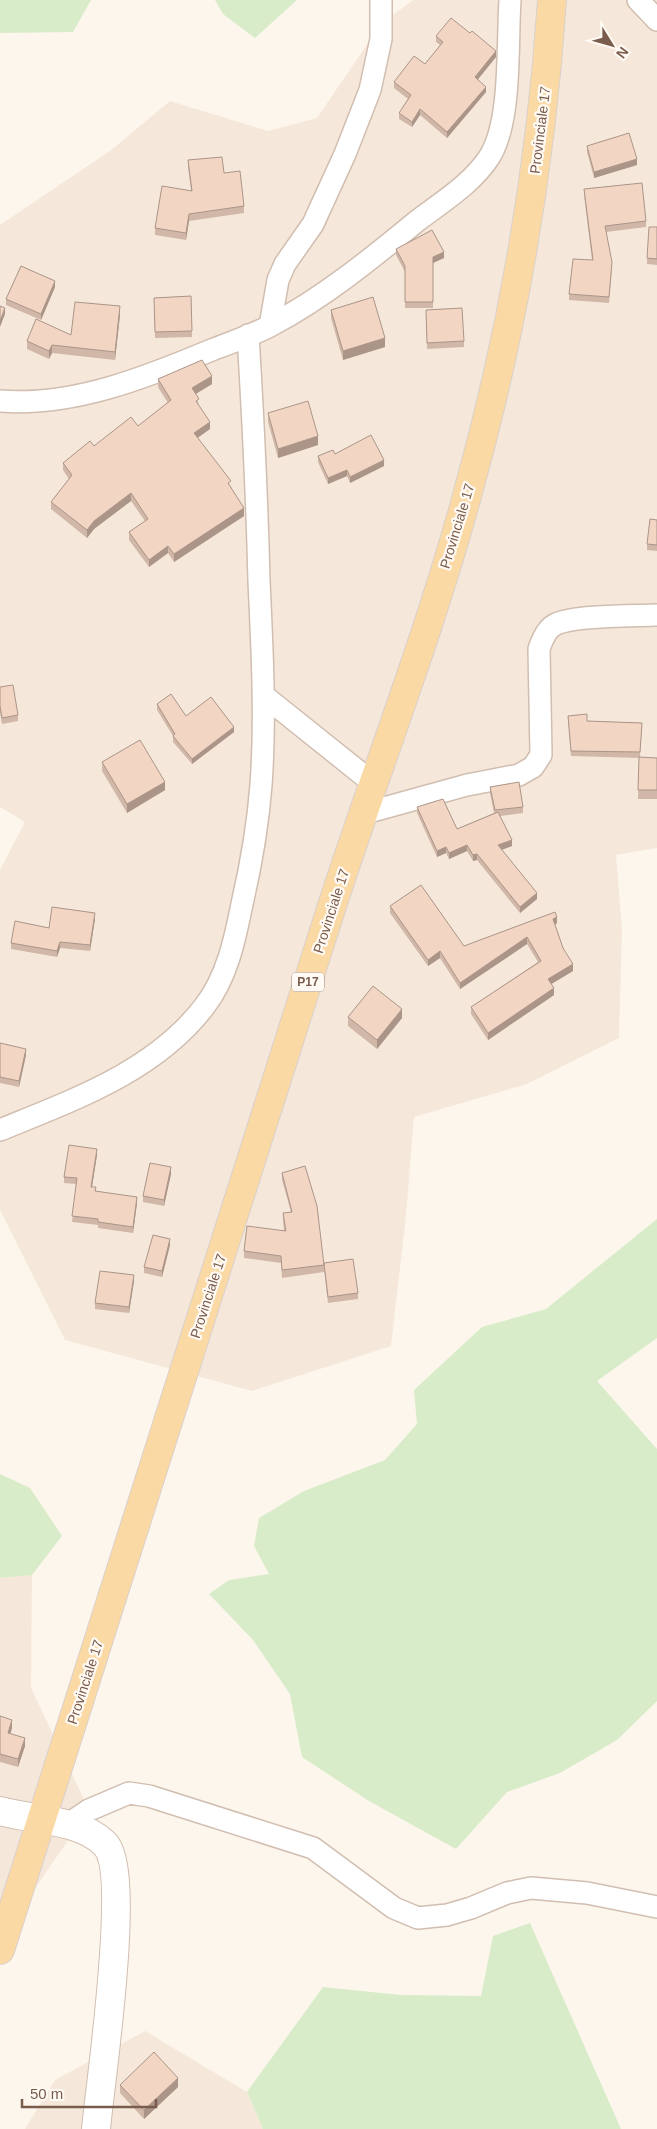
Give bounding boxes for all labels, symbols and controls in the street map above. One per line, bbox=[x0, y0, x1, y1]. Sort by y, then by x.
north arrow bbox=[587, 20, 637, 70]
text: N bbox=[613, 44, 632, 62]
street label: Provinciale 17 bbox=[527, 85, 553, 175]
street label: Provinciale 17 bbox=[436, 481, 478, 570]
street label: Provinciale 17 bbox=[310, 867, 352, 955]
road number: P17 bbox=[292, 972, 324, 992]
street label: Provinciale 17 bbox=[187, 1252, 229, 1340]
street label: Provinciale 17 bbox=[64, 1638, 106, 1726]
scale bar bbox=[22, 2076, 156, 2108]
text: 50 m bbox=[30, 2085, 63, 2102]

